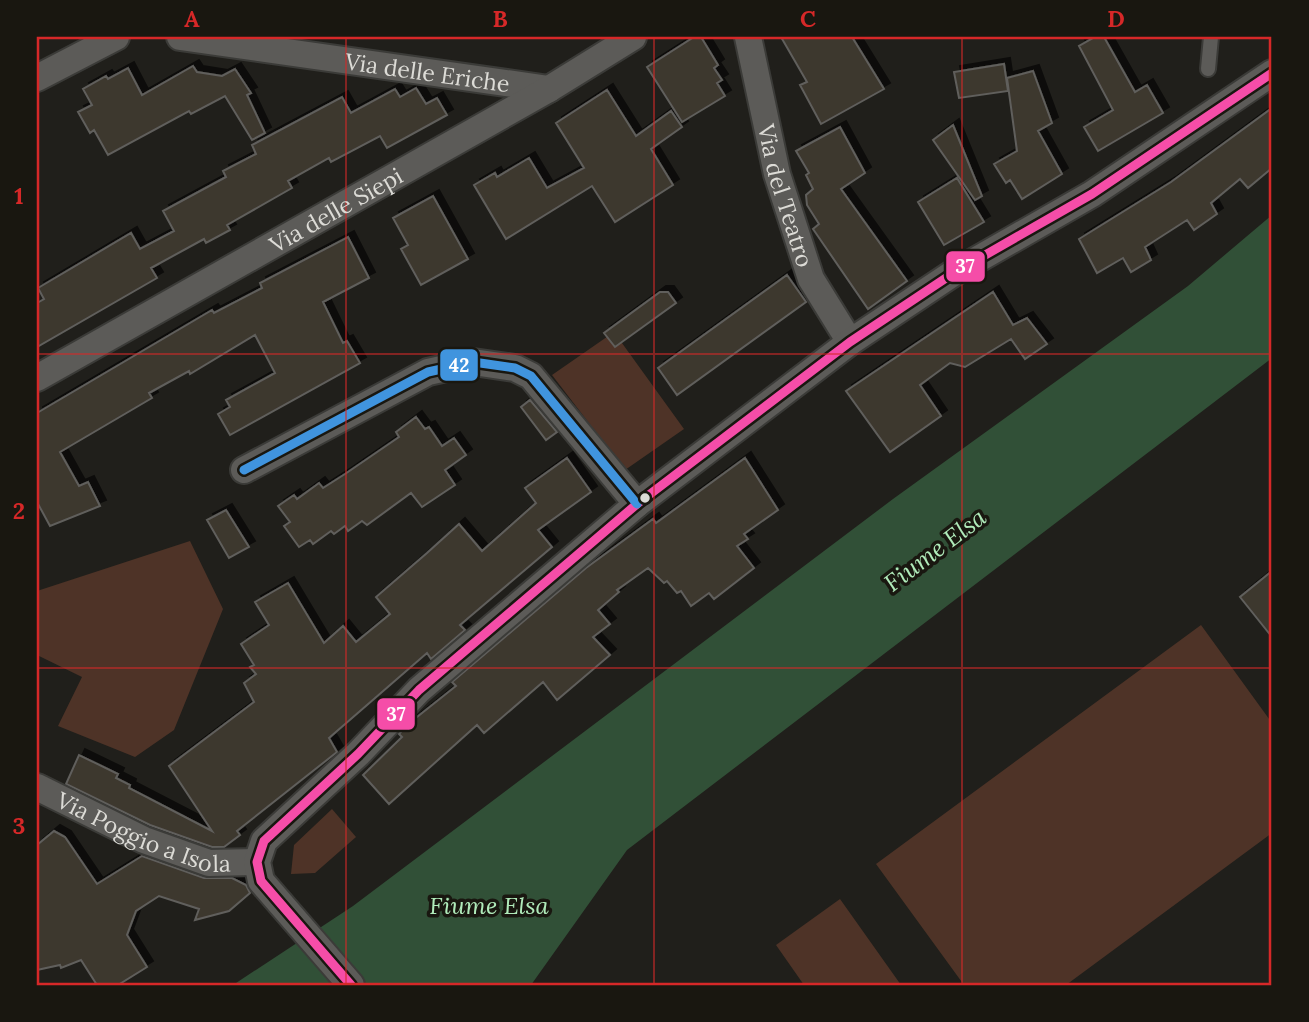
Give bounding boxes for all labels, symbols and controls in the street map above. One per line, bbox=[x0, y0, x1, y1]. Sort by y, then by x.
text: A bbox=[184, 4, 200, 33]
text: B bbox=[492, 4, 508, 33]
text: C bbox=[800, 4, 816, 33]
text: D bbox=[1107, 4, 1125, 33]
street label: Via delle Eriche bbox=[343, 46, 512, 98]
street label: Via del Teatro bbox=[752, 120, 821, 271]
street label: Via delle Siepi bbox=[263, 160, 407, 259]
text: 1 bbox=[14, 181, 24, 210]
line badge: 37 bbox=[945, 250, 986, 283]
text: 37 bbox=[955, 254, 975, 278]
line badge: 42 bbox=[439, 348, 479, 382]
text: 42 bbox=[449, 353, 469, 377]
unlabelled marker bbox=[638, 491, 652, 505]
text: 2 bbox=[13, 496, 25, 525]
water label: Fiume Elsa bbox=[878, 501, 993, 598]
line badge: 37 bbox=[376, 697, 416, 731]
text: 37 bbox=[386, 702, 406, 726]
street label: Via Poggio a Isola bbox=[51, 784, 231, 878]
text: 3 bbox=[13, 811, 25, 840]
water label: Fiume Elsa bbox=[429, 890, 550, 921]

